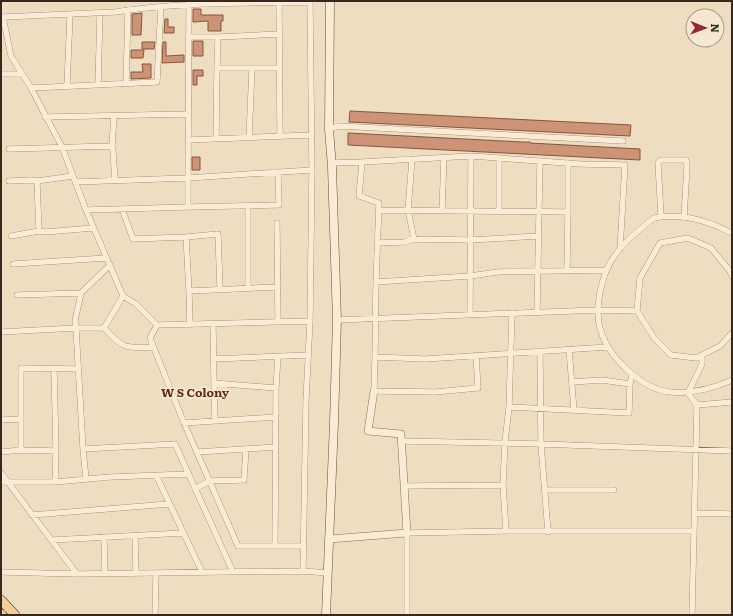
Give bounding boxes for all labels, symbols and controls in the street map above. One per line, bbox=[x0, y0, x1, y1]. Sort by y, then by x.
north arrow bbox=[685, 8, 725, 48]
text: N bbox=[708, 23, 724, 33]
district label: W S Colony bbox=[161, 383, 230, 401]

